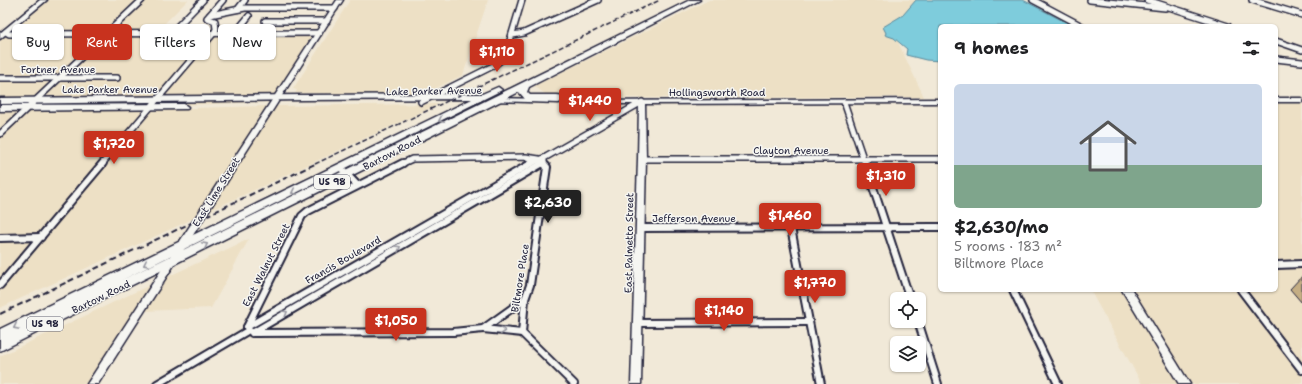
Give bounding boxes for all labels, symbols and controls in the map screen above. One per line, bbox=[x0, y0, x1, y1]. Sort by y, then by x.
chip: Buy bbox=[12, 24, 64, 60]
chip: Rent bbox=[72, 24, 132, 60]
chip: Filters bbox=[140, 24, 210, 60]
chip: New bbox=[218, 24, 276, 60]
text: 9 homes bbox=[954, 37, 1029, 59]
icon: filters bbox=[1240, 37, 1262, 59]
pin: $1,110 bbox=[464, 39, 530, 73]
text: $1,110 bbox=[479, 43, 515, 60]
street label: Fortner Avenue bbox=[21, 63, 96, 76]
street label: Lake Parker Avenue bbox=[62, 83, 158, 96]
street label: Lake Parker Avenue bbox=[386, 84, 482, 98]
street label: Hollingsworth Road bbox=[669, 86, 766, 99]
pin: $1,440 bbox=[557, 88, 623, 122]
text: $1,440 bbox=[568, 92, 612, 109]
icon: home bbox=[1072, 110, 1144, 182]
one-way arrow bbox=[437, 115, 445, 122]
pin: $1,720 bbox=[81, 131, 147, 165]
street label: Bartow Road bbox=[361, 133, 424, 173]
text: $1,720 bbox=[93, 135, 135, 152]
street label: Clayton Avenue bbox=[753, 144, 829, 157]
street label: East Lime Street bbox=[189, 155, 243, 229]
pin: $1,310 bbox=[853, 163, 919, 197]
text: $1,310 bbox=[866, 167, 906, 184]
road number: US 98 bbox=[314, 175, 350, 189]
one-way arrow bbox=[290, 187, 298, 195]
pin: $2,630 bbox=[515, 190, 581, 224]
street label: East Palmetto Street bbox=[622, 193, 636, 293]
text: $2,630 bbox=[524, 194, 572, 211]
pin: $1,460 bbox=[757, 203, 823, 237]
text: $1,460 bbox=[768, 207, 812, 224]
street label: Jefferson Avenue bbox=[652, 212, 736, 225]
text: $2,630/mo bbox=[954, 216, 1049, 238]
street label: East Walnut Street bbox=[239, 221, 293, 309]
street label: Francis Boulevard bbox=[303, 233, 384, 287]
text: 5 rooms · 183 m² bbox=[954, 238, 1062, 255]
one-way arrow bbox=[201, 242, 209, 250]
street label: Biltmore Place bbox=[508, 243, 532, 313]
one-way arrow bbox=[394, 245, 401, 252]
text: Biltmore Place bbox=[954, 255, 1044, 272]
one-way arrow bbox=[143, 259, 150, 267]
pin: $1,770 bbox=[782, 270, 848, 304]
text: $1,770 bbox=[794, 274, 836, 291]
street label: Bartow Road bbox=[70, 277, 133, 317]
map controls bbox=[890, 292, 926, 372]
button: locate bbox=[890, 292, 926, 328]
pin: $1,140 bbox=[691, 298, 757, 332]
text: $1,140 bbox=[704, 302, 744, 319]
pin: $1,050 bbox=[363, 308, 429, 342]
one-way arrow bbox=[281, 311, 288, 318]
text: $1,050 bbox=[374, 312, 418, 329]
road number: US 98 bbox=[27, 317, 63, 331]
one-way arrow bbox=[13, 322, 21, 330]
one-way arrow bbox=[500, 327, 506, 336]
button: layers bbox=[890, 336, 926, 372]

